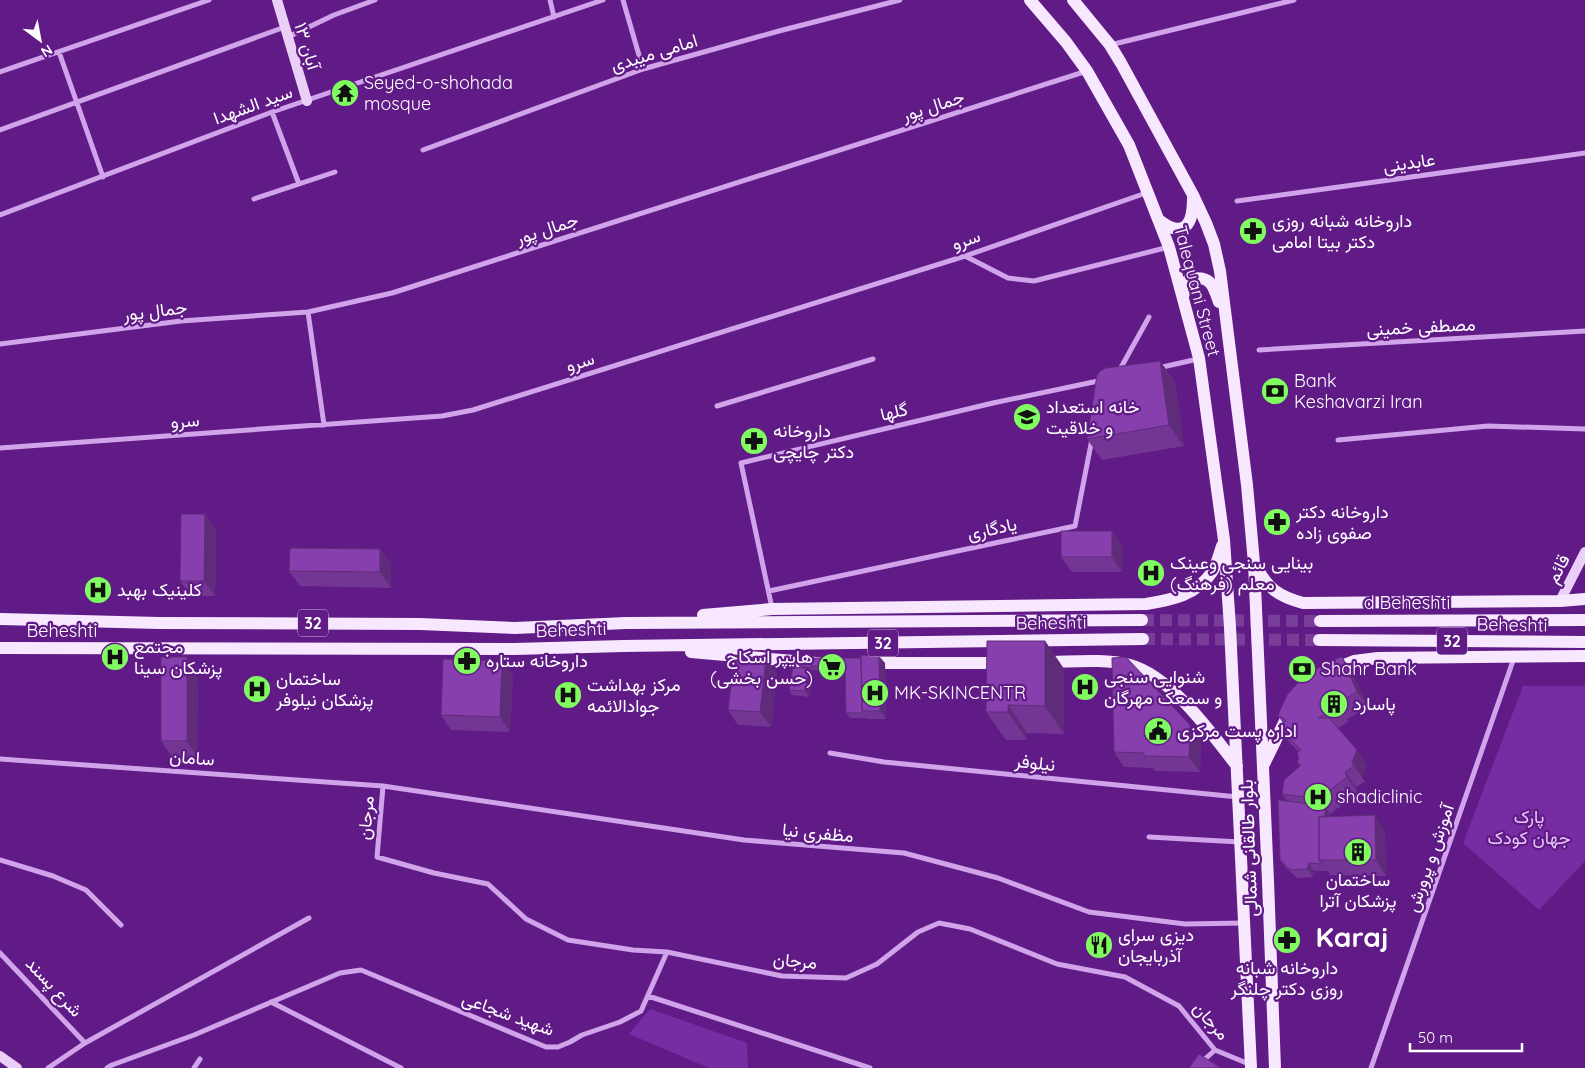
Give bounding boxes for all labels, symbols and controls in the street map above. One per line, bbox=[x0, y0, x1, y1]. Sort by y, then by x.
north arrow bbox=[15, 15, 65, 65]
street label: ۱۳ آبان bbox=[289, 19, 326, 74]
street label: امامی میبدی bbox=[608, 28, 700, 77]
text: N bbox=[38, 41, 56, 61]
place label: Seyed-o-shohada mosque bbox=[364, 71, 513, 115]
temple icon: Seyed-o-shohada mosque bbox=[330, 78, 360, 108]
street label: سید الشهدا bbox=[210, 80, 296, 129]
street label: جمال پور bbox=[898, 85, 967, 128]
street label: عابدینی bbox=[1381, 147, 1436, 178]
street label: جمال پور bbox=[512, 208, 581, 251]
place label: داروخانه شبانه روزی دکتر بیتا امامی bbox=[1272, 209, 1412, 253]
pharmacy icon: داروخانه شبانه روزی دکتر بیتا امامی bbox=[1238, 216, 1268, 246]
street label: Talequani Street bbox=[1169, 223, 1226, 359]
street label: سرو bbox=[948, 224, 983, 255]
street label: جمال پور bbox=[121, 295, 188, 327]
street label: مصطفی خمینی bbox=[1366, 312, 1476, 341]
street label: سرو bbox=[563, 346, 597, 377]
place label: Bank Keshavarzi Iran bbox=[1294, 369, 1423, 413]
bank icon: Bank Keshavarzi Iran bbox=[1260, 376, 1290, 406]
place label: خانه استعداد و خلاقیت bbox=[1046, 395, 1140, 439]
street label: گلها bbox=[878, 397, 910, 426]
school or university icon: خانه استعداد و خلاقیت bbox=[1012, 402, 1042, 432]
street label: سرو bbox=[170, 408, 200, 433]
place label: داروخانه دکتر چایچی bbox=[773, 419, 854, 464]
pharmacy icon: داروخانه دکتر چایچی bbox=[739, 426, 769, 456]
place label: داروخانه دکتر صفوی زاده bbox=[1295, 500, 1389, 544]
pharmacy icon: داروخانه دکتر صفوی زاده bbox=[1262, 507, 1292, 537]
street label: یادگاری bbox=[965, 512, 1019, 545]
street label: قائم bbox=[1541, 550, 1575, 588]
place label: بینایی سنجی وعینک معلم (فرهنگ) bbox=[1170, 551, 1313, 596]
hospital icon: بینایی سنجی وعینک معلم (فرهنگ) bbox=[1136, 558, 1166, 588]
hospital icon: کلینیک بهبد bbox=[83, 575, 113, 605]
place label: کلینیک بهبد bbox=[117, 578, 202, 601]
street label: d Beheshti bbox=[1364, 591, 1450, 614]
road number: 32 bbox=[298, 610, 328, 636]
street label: Beheshti bbox=[1015, 610, 1087, 635]
street label: Beheshti bbox=[1476, 612, 1548, 637]
street label: Beheshti bbox=[535, 617, 607, 642]
street label: Beheshti bbox=[27, 619, 97, 642]
road number: 32 bbox=[1437, 627, 1467, 654]
road number: 32 bbox=[868, 630, 898, 656]
place label: مجتمع پزشکان سینا bbox=[134, 635, 222, 680]
hospital icon: مجتمع پزشکان سینا bbox=[100, 642, 130, 672]
place label: هایپر اسکاج (حسن بخشی) bbox=[710, 645, 813, 689]
pharmacy icon: داروخانه ستاره bbox=[452, 646, 482, 676]
place label: داروخانه ستاره bbox=[486, 649, 588, 672]
supermarket icon: هایپر اسکاج (حسن بخشی) bbox=[817, 652, 847, 682]
bank icon: Shahr Bank bbox=[1287, 654, 1317, 684]
place label: Shahr Bank bbox=[1321, 657, 1417, 680]
place label: شنوایی سنجی و سمعک مهرگان bbox=[1104, 665, 1222, 709]
place label: ساختمان پزشکان نیلوفر bbox=[275, 667, 374, 712]
hospital icon: شنوایی سنجی و سمعک مهرگان bbox=[1070, 672, 1100, 702]
place label: مرکز بهداشت جوادالائمه bbox=[587, 673, 681, 717]
hospital icon: ساختمان پزشکان نیلوفر bbox=[242, 674, 272, 704]
hospital icon: MK-SKINCENTR bbox=[860, 678, 890, 708]
hospital icon: مرکز بهداشت جوادالائمه bbox=[553, 680, 583, 710]
place label: MK-SKINCENTR bbox=[894, 681, 1026, 704]
building icon: پاسارد bbox=[1319, 689, 1349, 719]
place label: پاسارد bbox=[1353, 692, 1396, 716]
public building icon: اداره پست مرکزی bbox=[1143, 716, 1173, 746]
place label: اداره پست مرکزی bbox=[1177, 719, 1297, 743]
street label: سامان bbox=[169, 744, 215, 771]
street label: نیلوفر bbox=[1013, 749, 1056, 776]
street label: بلوار طالقانی شمالی bbox=[1235, 779, 1262, 917]
hospital icon: shadiclinic bbox=[1303, 782, 1333, 812]
place label: shadiclinic bbox=[1337, 785, 1422, 808]
street label: مرجان bbox=[352, 795, 379, 841]
street label: آموزش و پرورش bbox=[1400, 799, 1460, 915]
park label: پارک جهان کودک bbox=[1488, 805, 1571, 849]
street label: مظفری نیا bbox=[781, 818, 855, 847]
building icon: ساختمان پزشکان آترا bbox=[1343, 837, 1373, 867]
place label: ساختمان پزشکان آترا bbox=[1319, 868, 1397, 913]
district label: Karaj bbox=[1315, 919, 1389, 954]
place label: دیزی سرای آذربایجان bbox=[1118, 923, 1194, 967]
pharmacy icon: داروخانه شبانه روزی دکتر چلنگر bbox=[1272, 925, 1302, 955]
restaurant icon: دیزی سرای آذربایجان bbox=[1084, 930, 1114, 960]
street label: مرجان bbox=[772, 947, 818, 974]
street label: شرع پسند bbox=[20, 952, 88, 1022]
place label: داروخانه شبانه روزی دکتر چلنگر bbox=[1230, 956, 1343, 1001]
street label: شهید شجاعی bbox=[459, 986, 557, 1041]
street label: مرجان bbox=[1188, 997, 1235, 1045]
scale bar bbox=[1410, 1020, 1522, 1052]
text: 50 m bbox=[1418, 1028, 1453, 1047]

